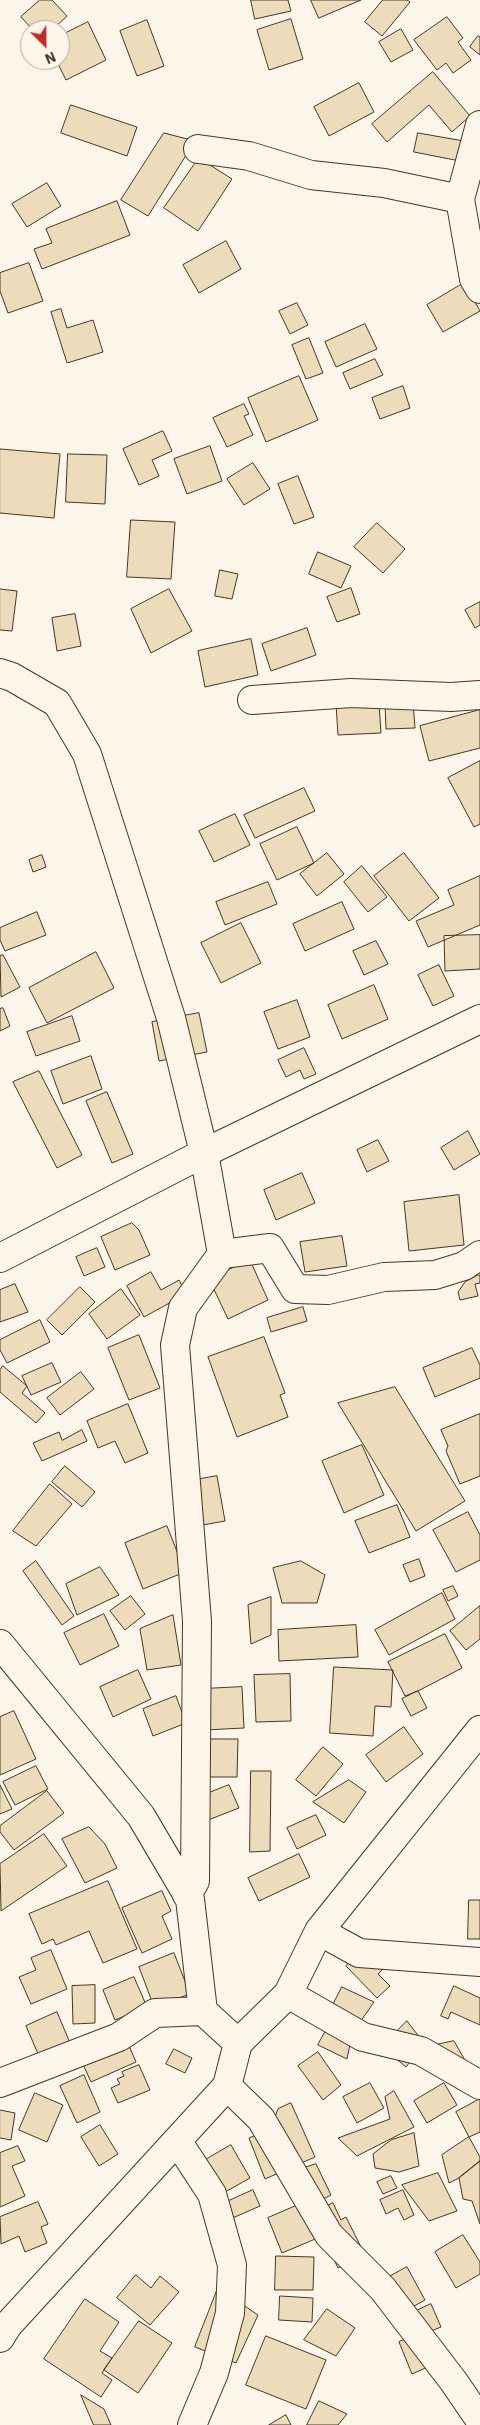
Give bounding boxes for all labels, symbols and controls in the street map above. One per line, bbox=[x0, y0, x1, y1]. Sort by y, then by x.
north arrow bbox=[20, 20, 70, 70]
text: N bbox=[42, 48, 59, 68]

